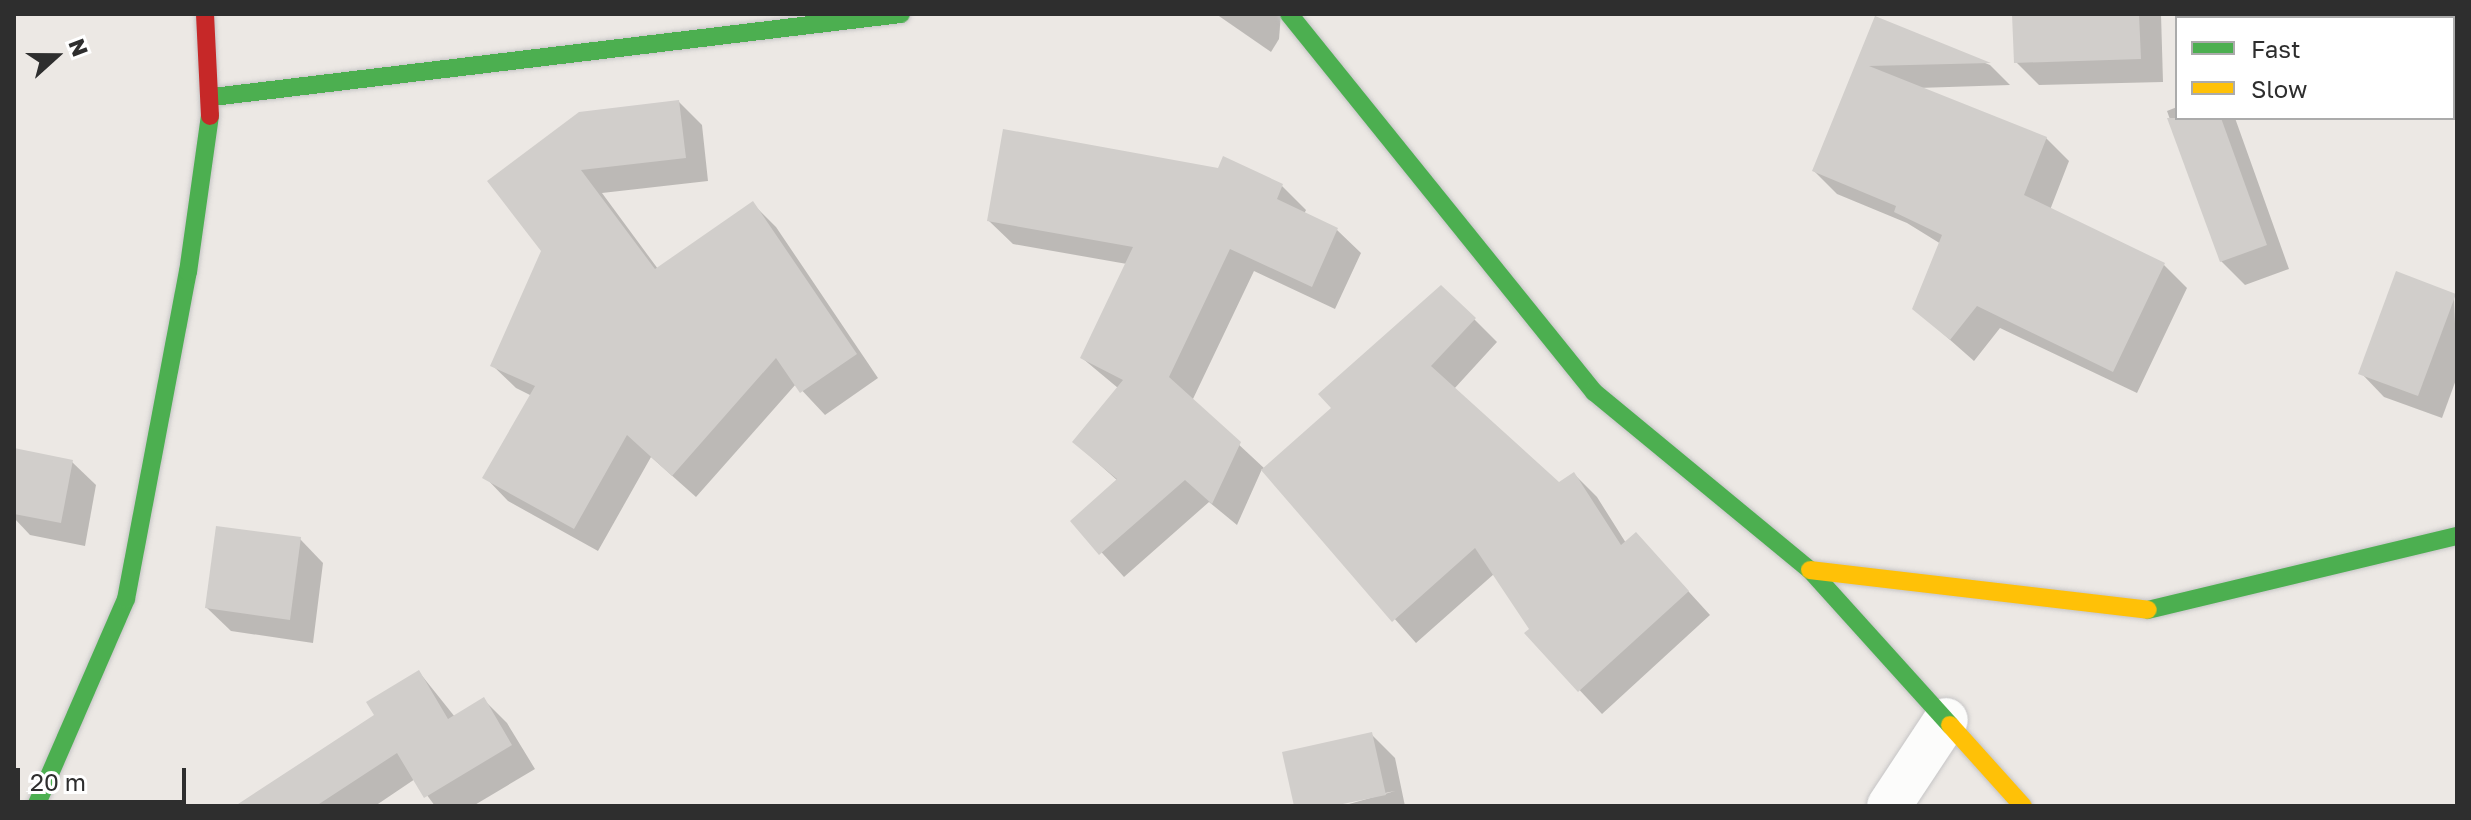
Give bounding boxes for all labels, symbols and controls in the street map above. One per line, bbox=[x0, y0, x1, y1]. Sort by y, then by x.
north arrow bbox=[16, 16, 96, 96]
legend bbox=[2175, 16, 2455, 120]
text: Fast bbox=[2251, 34, 2301, 63]
text: N bbox=[63, 35, 94, 60]
text: Slow bbox=[2251, 74, 2307, 103]
scale bar bbox=[20, 752, 190, 802]
text: 20 m bbox=[30, 767, 86, 796]

